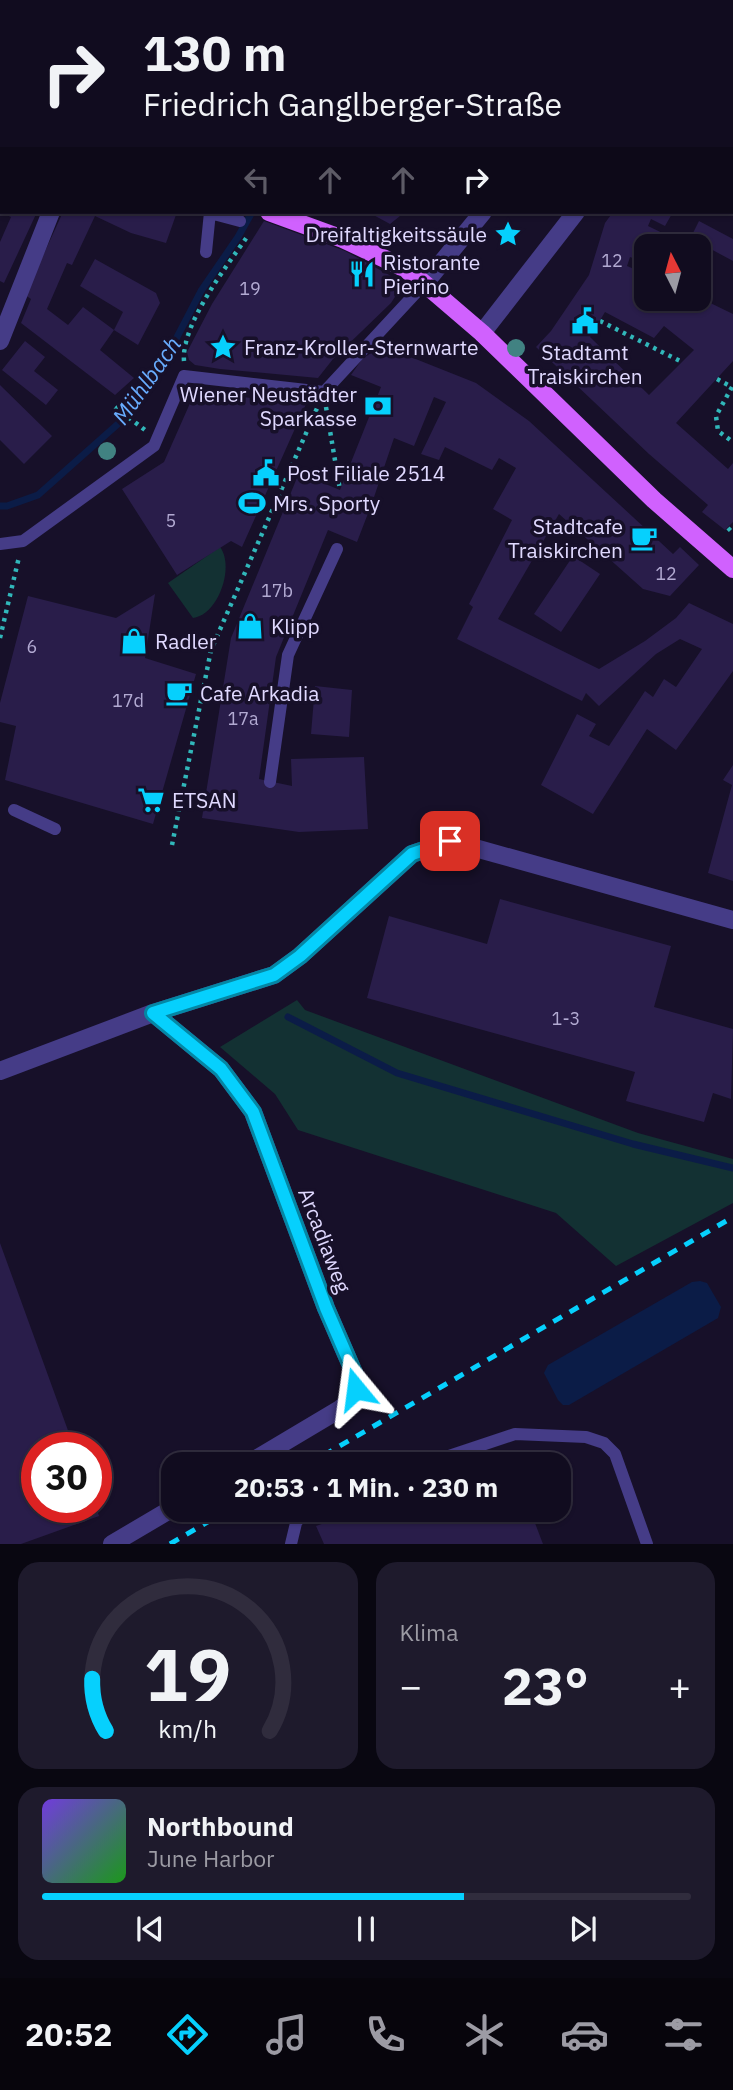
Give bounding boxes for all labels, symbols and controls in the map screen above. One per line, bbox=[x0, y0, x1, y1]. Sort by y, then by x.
text: 130 m bbox=[143, 21, 287, 84]
icon: right bbox=[28, 28, 119, 119]
text: Friedrich Ganglberger-Straße bbox=[143, 83, 562, 125]
icon: left bbox=[238, 161, 276, 199]
icon: ahead bbox=[311, 161, 349, 199]
icon: ahead bbox=[384, 161, 422, 199]
icon: right bbox=[457, 161, 495, 199]
place icon: Dreifaltigkeitssäule bbox=[493, 219, 523, 249]
place label: Dreifaltigkeitssäule bbox=[306, 220, 487, 248]
north arrow bbox=[634, 234, 710, 312]
map controls bbox=[634, 234, 711, 311]
place label: Ristorante Pierino bbox=[383, 248, 480, 300]
house number: 12 bbox=[601, 249, 623, 272]
restaurant icon: Ristorante Pierino bbox=[347, 259, 377, 289]
house number: 19 bbox=[239, 277, 261, 300]
public building icon: Stadtamt Traiskirchen bbox=[570, 306, 600, 336]
water label: Mühlbach bbox=[105, 330, 187, 430]
place icon: Franz-Kroller-Sternwarte bbox=[208, 332, 238, 362]
place label: Franz-Kroller-Sternwarte bbox=[244, 333, 479, 361]
place label: Stadtamt Traiskirchen bbox=[527, 338, 643, 390]
place label: Wiener Neustädter Sparkasse bbox=[180, 380, 357, 432]
bank icon: Wiener Neustädter Sparkasse bbox=[363, 391, 393, 421]
public building icon: Post Filiale 2514 bbox=[251, 458, 281, 488]
place label: Post Filiale 2514 bbox=[287, 459, 445, 487]
sports icon: Mrs. Sporty bbox=[237, 488, 267, 518]
place label: Mrs. Sporty bbox=[273, 489, 381, 517]
house number: 5 bbox=[166, 509, 176, 532]
place label: Stadtcafe Traiskirchen bbox=[508, 512, 623, 564]
cafe icon: Stadtcafe Traiskirchen bbox=[629, 523, 659, 553]
house number: 12 bbox=[655, 562, 677, 585]
house number: 17b bbox=[261, 579, 293, 602]
shop icon: Klipp bbox=[235, 611, 265, 641]
place label: Klipp bbox=[271, 612, 320, 640]
shop icon: Radler bbox=[119, 626, 149, 656]
place label: Radler bbox=[155, 627, 217, 655]
house number: 6 bbox=[27, 635, 37, 658]
cafe icon: Cafe Arkadia bbox=[164, 678, 194, 708]
place label: Cafe Arkadia bbox=[200, 679, 319, 707]
house number: 17d bbox=[112, 689, 144, 712]
house number: 17a bbox=[227, 707, 259, 730]
supermarket icon: ETSAN bbox=[136, 785, 166, 815]
place label: ETSAN bbox=[172, 786, 237, 814]
pin bbox=[420, 811, 480, 871]
icon: arrive bbox=[431, 822, 469, 860]
house number: 1-3 bbox=[552, 1007, 580, 1030]
street label: Arcadiaweg bbox=[292, 1184, 358, 1296]
position arrow bbox=[319, 1352, 393, 1426]
speed limit sign: 30 bbox=[21, 1432, 112, 1523]
text: 20:53 · 1 Min. · 230 m bbox=[234, 1470, 498, 1504]
text: Klima bbox=[400, 1617, 458, 1647]
text: 19 bbox=[144, 1627, 231, 1722]
text: 23° bbox=[502, 1652, 589, 1719]
text: − bbox=[400, 1661, 422, 1710]
text: + bbox=[668, 1661, 691, 1710]
text: km/h bbox=[158, 1712, 217, 1745]
text: Northbound bbox=[147, 1809, 294, 1843]
text: June Harbor bbox=[147, 1843, 275, 1873]
icon: previous bbox=[131, 1910, 169, 1948]
icon: pause bbox=[347, 1910, 385, 1948]
icon: next bbox=[564, 1910, 602, 1948]
icon: directions bbox=[163, 2010, 212, 2059]
icon: music bbox=[262, 2010, 311, 2059]
icon: phone bbox=[361, 2010, 410, 2059]
icon: climate bbox=[460, 2010, 509, 2059]
icon: car bbox=[560, 2010, 609, 2059]
icon: filters bbox=[659, 2010, 708, 2059]
text: 20:52 bbox=[25, 2013, 112, 2055]

